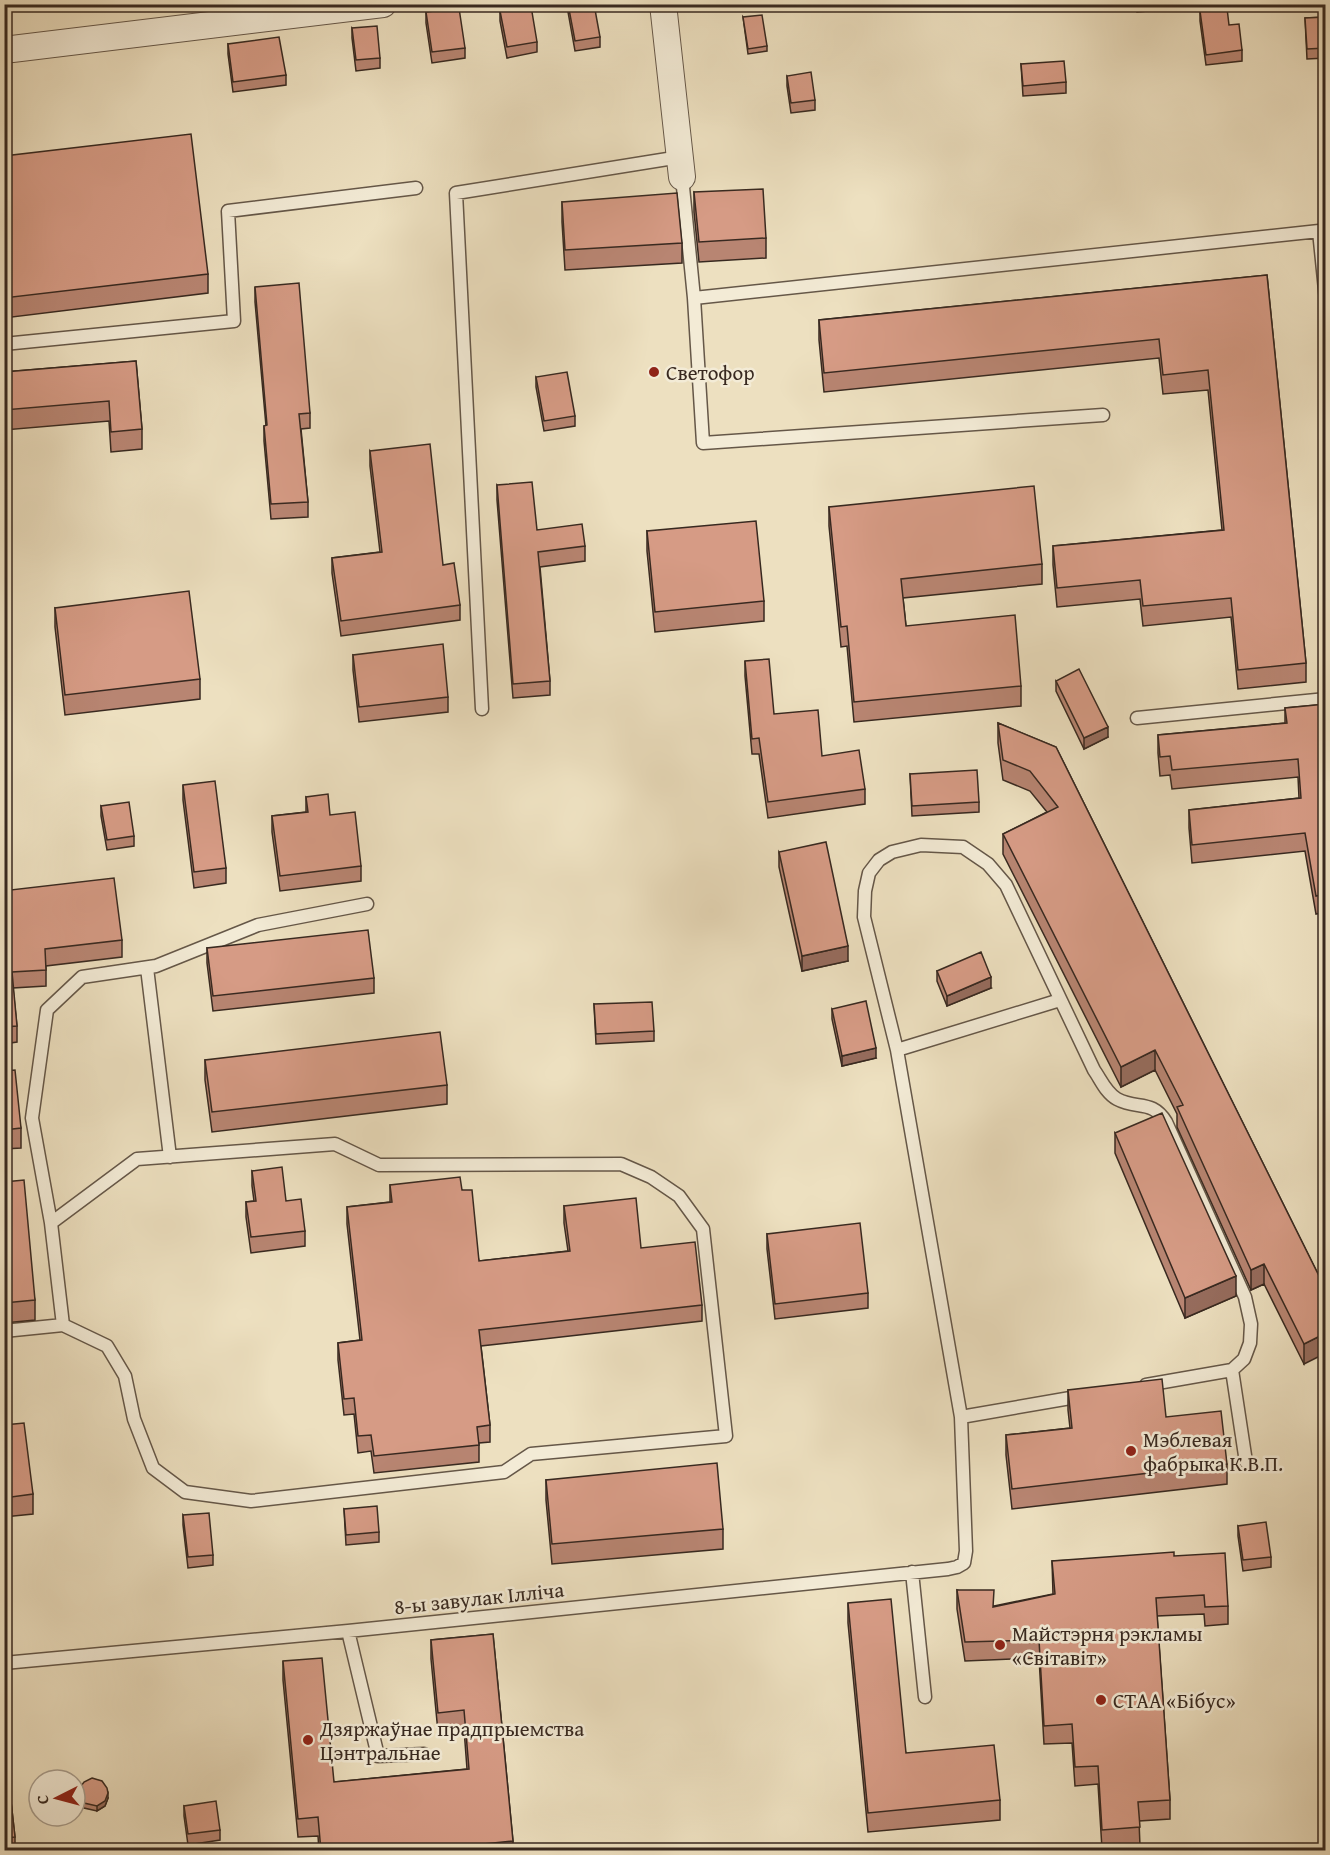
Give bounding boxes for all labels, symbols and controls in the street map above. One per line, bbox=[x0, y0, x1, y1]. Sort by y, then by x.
place label: Светофор bbox=[666, 357, 755, 388]
marker: Светофор bbox=[647, 365, 661, 379]
place label: Мэблевая фабрыка К.В.П. bbox=[1143, 1424, 1283, 1479]
marker: Мэблевая фабрыка К.В.П. bbox=[1124, 1444, 1138, 1458]
street label: 8-ы завулак Ілліча bbox=[393, 1574, 565, 1622]
place label: Майстэрня рэкламы «Світавіт» bbox=[1012, 1618, 1203, 1673]
marker: Майстэрня рэкламы «Світавіт» bbox=[993, 1638, 1007, 1652]
place label: СТАА «Бібус» bbox=[1113, 1685, 1236, 1716]
marker: СТАА «Бібус» bbox=[1094, 1693, 1108, 1707]
place label: Дзяржаўнае прадпрыемства Цэнтральнае bbox=[319, 1713, 584, 1768]
marker: Дзяржаўнае прадпрыемства Цэнтральнае bbox=[301, 1733, 315, 1747]
north arrow bbox=[27, 1768, 87, 1828]
text: С bbox=[30, 1794, 54, 1805]

